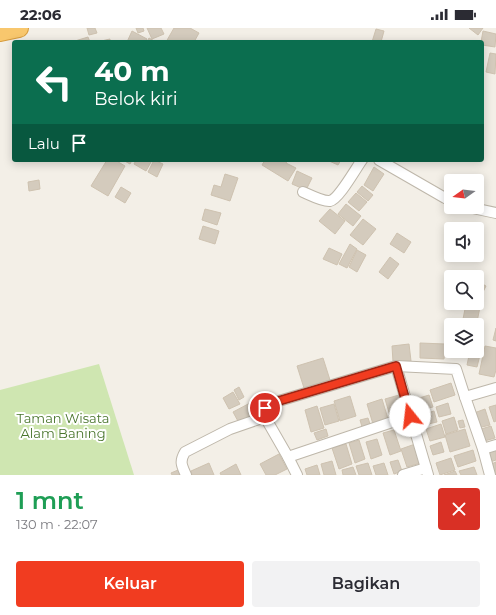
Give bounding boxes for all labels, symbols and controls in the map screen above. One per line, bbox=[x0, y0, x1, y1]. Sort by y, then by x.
text: 22:06 bbox=[20, 5, 61, 24]
text: 40 m bbox=[94, 54, 170, 88]
icon: left bbox=[28, 56, 80, 108]
text: Belok kiri bbox=[94, 88, 178, 110]
icon: arrive bbox=[68, 132, 90, 154]
text: Lalu bbox=[28, 134, 60, 153]
north arrow bbox=[444, 174, 484, 214]
map controls bbox=[444, 174, 484, 358]
button: sound bbox=[444, 222, 484, 262]
button: search bbox=[444, 270, 484, 310]
button: layers bbox=[444, 318, 484, 358]
pin bbox=[248, 391, 282, 425]
position arrow bbox=[389, 395, 431, 437]
icon: arrive bbox=[254, 397, 276, 419]
park label: Taman Wisata Alam Baning bbox=[17, 410, 109, 441]
text: 1 mnt bbox=[16, 486, 84, 515]
button: close bbox=[438, 488, 480, 530]
text: 130 m · 22:07 bbox=[16, 516, 98, 532]
button: Keluar bbox=[16, 561, 244, 607]
button: Bagikan bbox=[252, 561, 480, 607]

